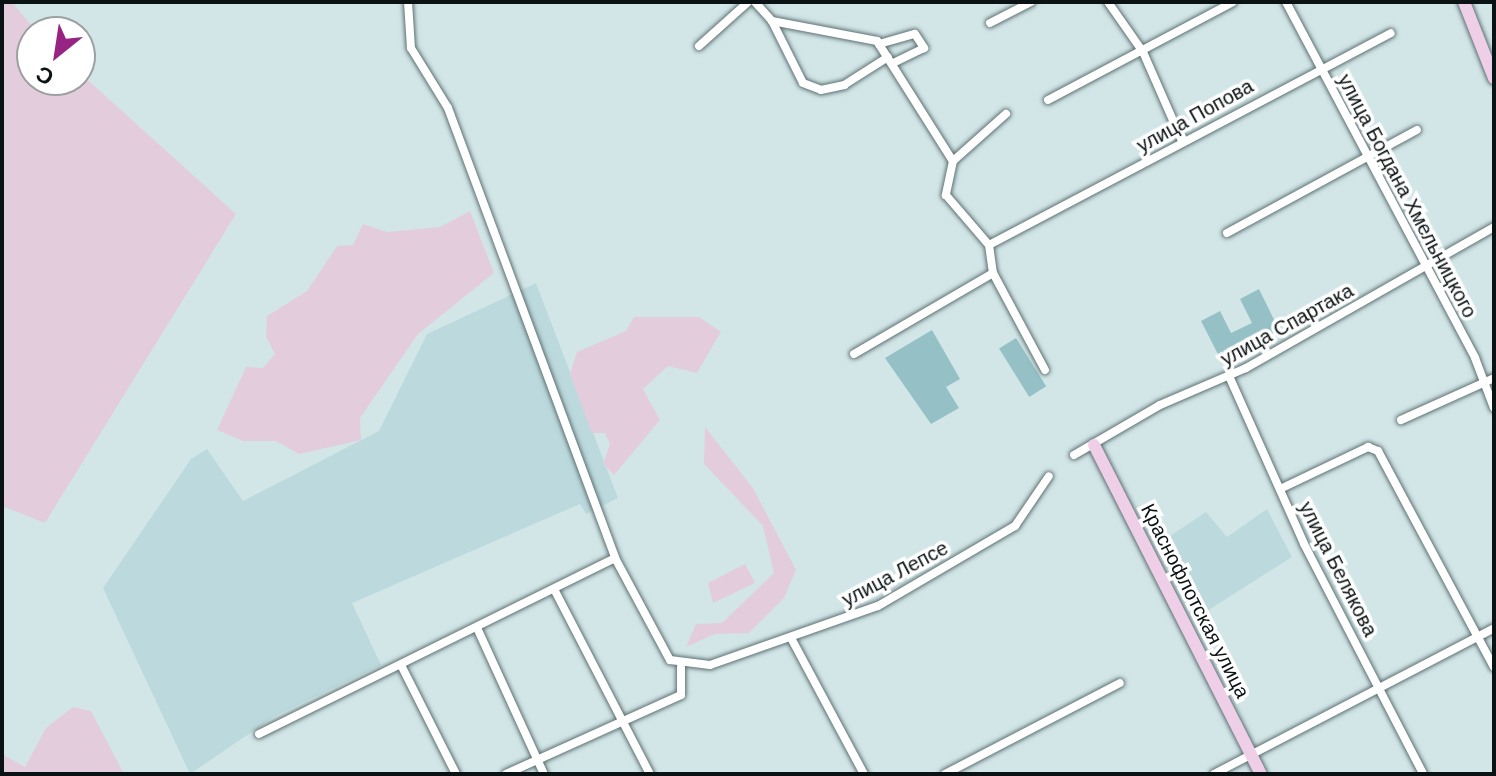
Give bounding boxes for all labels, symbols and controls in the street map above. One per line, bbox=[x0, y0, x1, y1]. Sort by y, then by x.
north arrow bbox=[16, 16, 96, 96]
text: С bbox=[31, 59, 59, 92]
street label: улица Богдана Хмельницкого bbox=[1332, 70, 1482, 322]
street label: улица Попова bbox=[1133, 74, 1257, 158]
street label: улица Спартака bbox=[1217, 279, 1357, 371]
street label: улица Белякова bbox=[1294, 498, 1382, 640]
street label: Краснофлотская улица bbox=[1135, 500, 1255, 702]
street label: улица Лепсе bbox=[838, 536, 952, 612]

